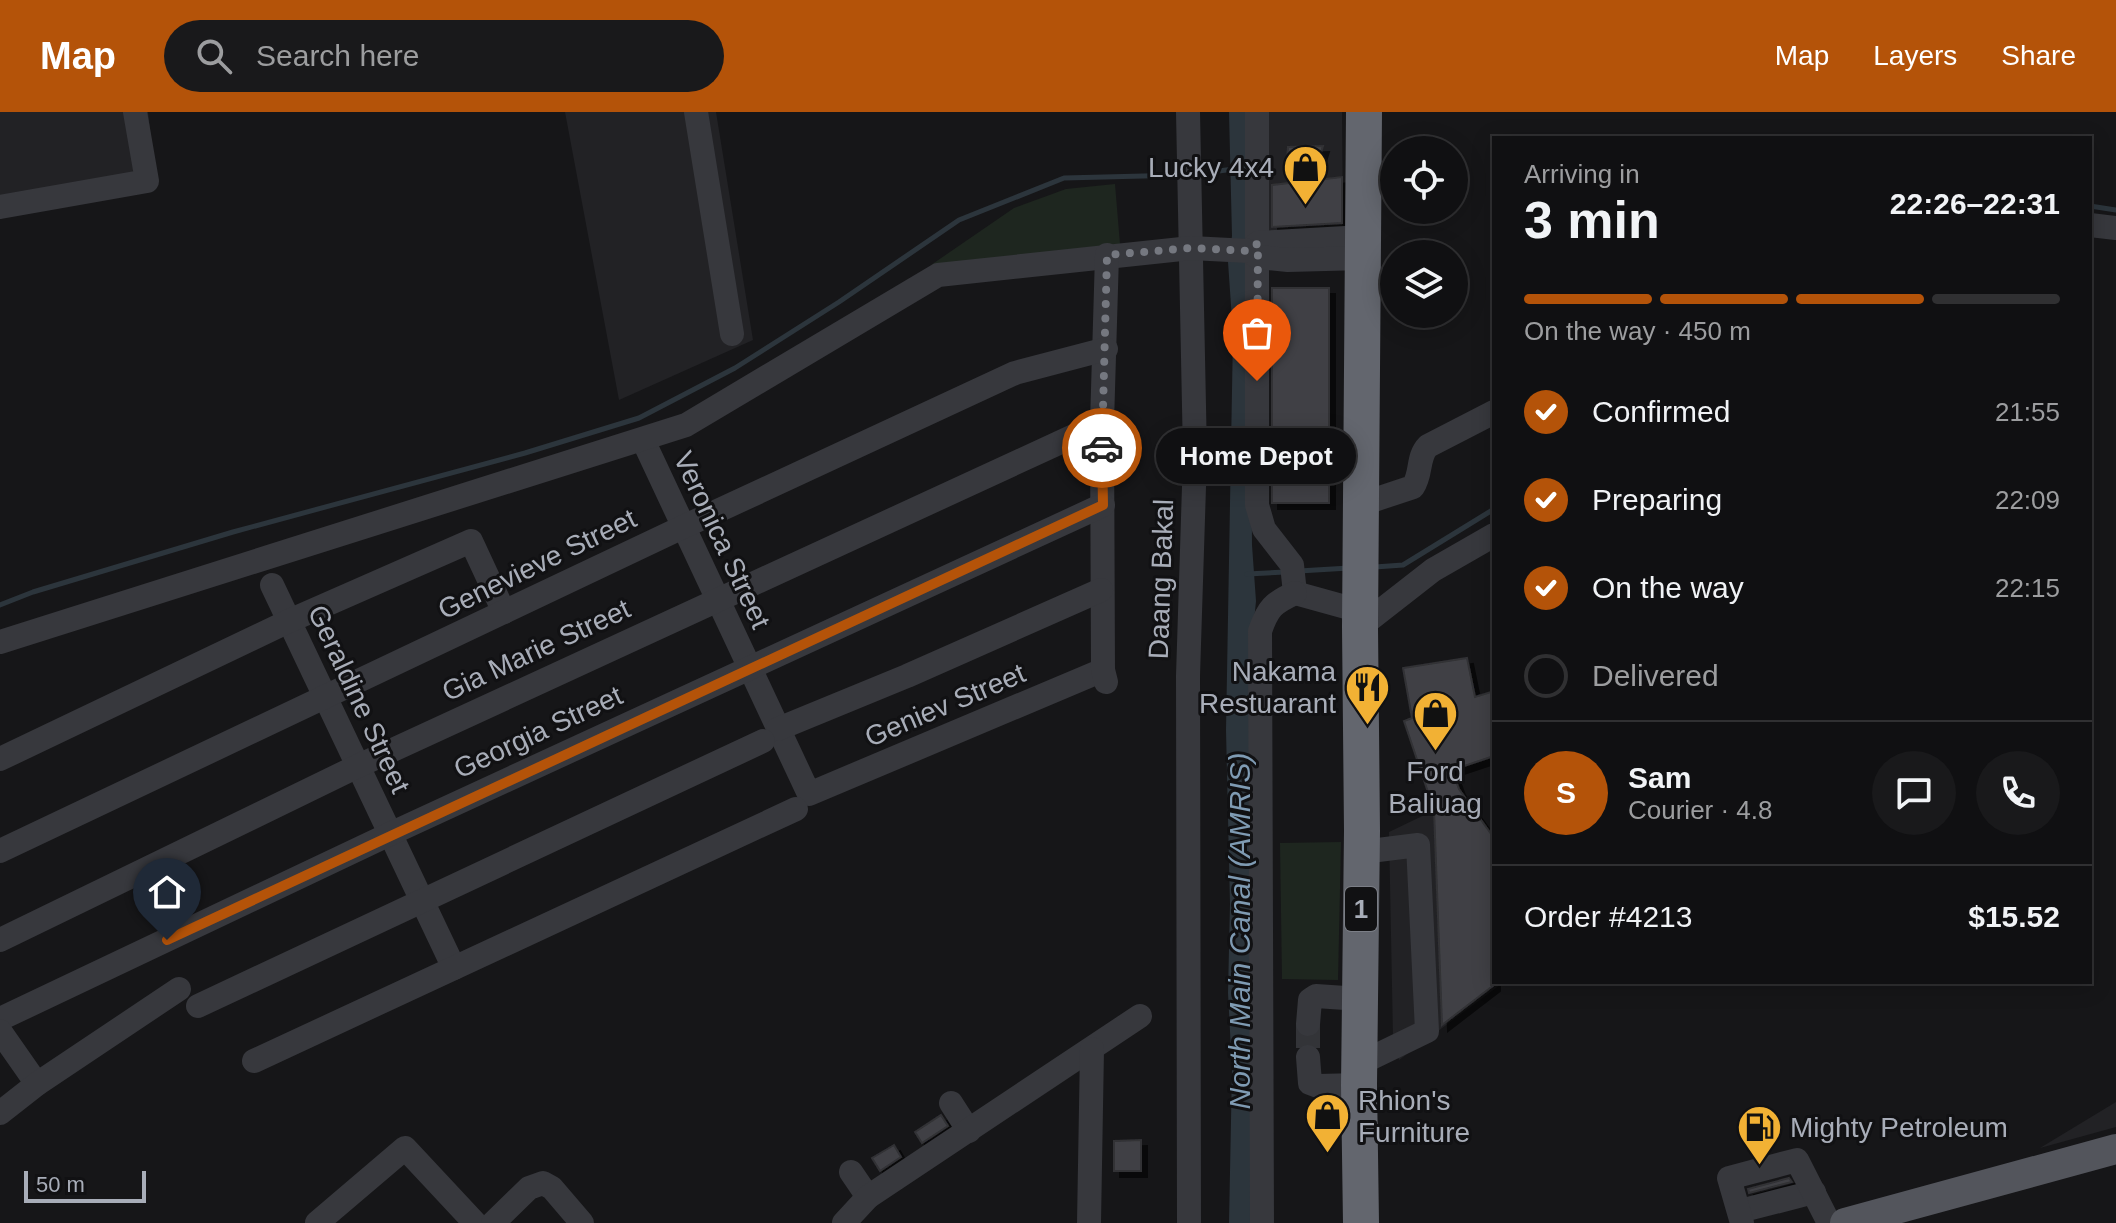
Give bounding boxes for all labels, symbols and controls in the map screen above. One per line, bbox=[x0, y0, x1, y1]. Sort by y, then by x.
search box bbox=[164, 20, 724, 92]
icon: search bbox=[192, 34, 236, 78]
text: Map bbox=[40, 35, 116, 77]
text: Search here bbox=[256, 39, 419, 72]
text: Map bbox=[1775, 40, 1829, 71]
text: Layers bbox=[1873, 40, 1957, 71]
text: Share bbox=[2001, 40, 2076, 71]
map controls bbox=[1380, 136, 1468, 328]
button: locate bbox=[1380, 136, 1468, 224]
shop icon: Lucky 4x4 bbox=[1281, 143, 1329, 206]
place label: Lucky 4x4 bbox=[1148, 152, 1274, 183]
text: Arriving in bbox=[1524, 159, 1640, 189]
text: 22:26–22:31 bbox=[1890, 187, 2060, 220]
text: 3 min bbox=[1524, 191, 1660, 249]
button: layers bbox=[1380, 240, 1468, 328]
pin bbox=[1223, 299, 1291, 381]
icon: bag bbox=[1235, 311, 1279, 355]
text: On the way · 450 m bbox=[1524, 316, 1751, 346]
icon: check bbox=[1524, 390, 1568, 434]
text: Confirmed bbox=[1592, 395, 1730, 428]
text: 21:55 bbox=[1995, 397, 2060, 427]
courier bbox=[1062, 408, 1142, 488]
icon: car bbox=[1080, 426, 1124, 470]
callout: Home Depot bbox=[1157, 429, 1357, 485]
text: Home Depot bbox=[1179, 441, 1333, 471]
street label: Veronica Street bbox=[667, 447, 777, 634]
icon: check bbox=[1524, 478, 1568, 522]
text: Preparing bbox=[1592, 483, 1722, 516]
text: 22:09 bbox=[1995, 485, 2060, 515]
street label: Daang Bakal bbox=[1143, 498, 1179, 660]
street label: Genevieve Street bbox=[433, 503, 641, 625]
icon: check bbox=[1524, 566, 1568, 610]
text: On the way bbox=[1592, 571, 1744, 604]
text: 22:15 bbox=[1995, 573, 2060, 603]
street label: Gia Marie Street bbox=[437, 593, 635, 707]
street label: Geraldine Street bbox=[302, 600, 416, 798]
place label: Nakama Restuarant bbox=[1199, 656, 1336, 719]
street label: Geniev Street bbox=[860, 657, 1030, 753]
text: Delivered bbox=[1592, 659, 1719, 692]
restaurant icon: Nakama Restuarant bbox=[1343, 663, 1391, 726]
street label: Georgia Street bbox=[449, 679, 627, 785]
shop icon: Ford Baliuag bbox=[1411, 690, 1459, 753]
button: chat bbox=[1872, 751, 1956, 835]
button: phone bbox=[1976, 751, 2060, 835]
water label: North Main Canal (AMRIS) bbox=[1223, 753, 1256, 1109]
place label: Ford Baliuag bbox=[1388, 756, 1482, 819]
text: Sam bbox=[1628, 761, 1691, 794]
text: S bbox=[1556, 776, 1576, 809]
text: Courier · 4.8 bbox=[1628, 795, 1773, 825]
pin bbox=[133, 858, 201, 940]
icon: home bbox=[145, 870, 189, 914]
road number: 1 bbox=[1345, 887, 1377, 931]
text: Order #4213 bbox=[1524, 900, 1692, 933]
text: $15.52 bbox=[1968, 900, 2060, 933]
place label: Rhion's Furniture bbox=[1358, 1085, 1470, 1148]
shop icon: Rhion's Furniture bbox=[1303, 1092, 1351, 1155]
fuel station icon: Mighty Petroleum bbox=[1735, 1103, 1783, 1166]
place label: Mighty Petroleum bbox=[1790, 1112, 2008, 1143]
scale bar bbox=[24, 1167, 146, 1203]
text: 50 m bbox=[36, 1172, 85, 1197]

